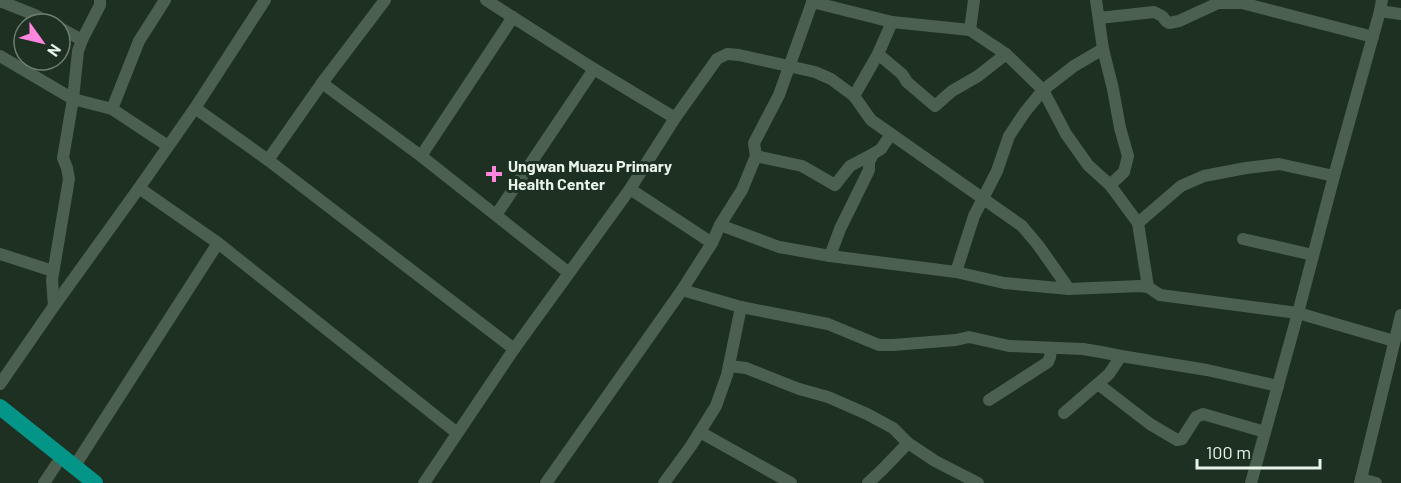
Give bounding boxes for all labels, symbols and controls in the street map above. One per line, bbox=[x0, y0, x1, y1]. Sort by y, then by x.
north arrow bbox=[12, 12, 72, 72]
text: N bbox=[44, 41, 66, 60]
place label: Ungwan Muazu Primary Health Center bbox=[508, 156, 672, 193]
marker: Ungwan Muazu Primary Health Center bbox=[485, 165, 503, 183]
scale bar bbox=[1197, 432, 1320, 470]
text: 100 m bbox=[1206, 441, 1251, 463]

